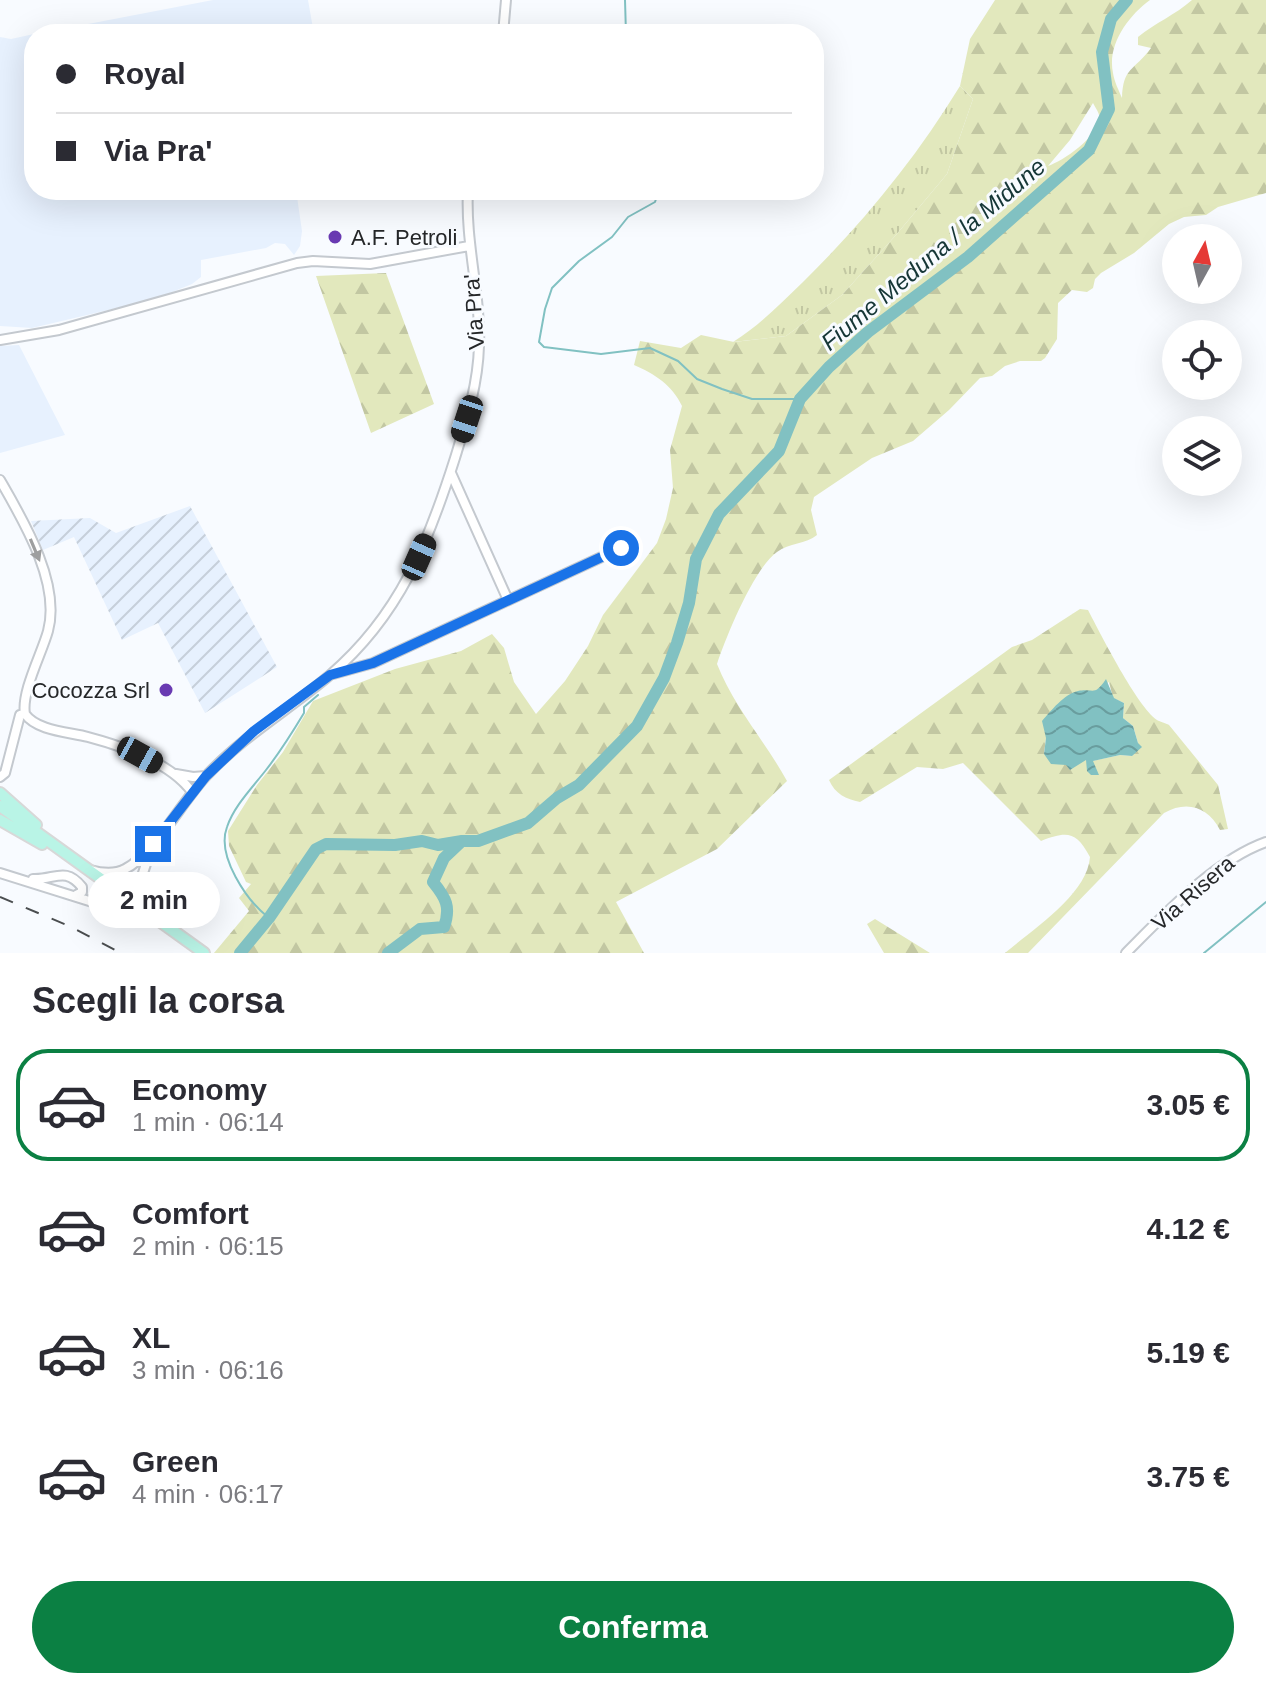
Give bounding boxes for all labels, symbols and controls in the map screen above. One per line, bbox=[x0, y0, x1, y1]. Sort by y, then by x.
text: Royal bbox=[104, 57, 186, 90]
text: Via Pra' bbox=[104, 134, 212, 167]
water label: Fiume Meduna / la Midune bbox=[815, 152, 1051, 356]
north arrow bbox=[1162, 224, 1242, 304]
map controls bbox=[1162, 224, 1242, 496]
place label: A.F. Petroli bbox=[351, 225, 457, 250]
marker: A.F. Petroli bbox=[326, 228, 344, 246]
street label: Via Pra' bbox=[459, 273, 489, 351]
button: locate bbox=[1162, 320, 1242, 400]
car bbox=[448, 392, 486, 446]
button: layers bbox=[1162, 416, 1242, 496]
car bbox=[398, 530, 440, 584]
route start bbox=[603, 530, 639, 566]
one-way arrow bbox=[29, 538, 42, 562]
place label: Cocozza Srl bbox=[31, 678, 150, 703]
marker: Cocozza Srl bbox=[157, 681, 175, 699]
car bbox=[113, 733, 167, 777]
route end bbox=[135, 826, 171, 862]
street label: Via Risera bbox=[1147, 850, 1240, 936]
callout: 2 min bbox=[87, 872, 219, 928]
text: 2 min bbox=[120, 885, 188, 915]
text: Scegli la corsa bbox=[32, 980, 284, 1021]
icon: car bbox=[36, 1069, 108, 1141]
text: Economy bbox=[132, 1073, 267, 1106]
text: 3.05 € bbox=[1147, 1088, 1230, 1121]
text: 1 min · 06:14 bbox=[132, 1107, 284, 1137]
icon: car bbox=[36, 1193, 108, 1265]
text: Comfort bbox=[132, 1197, 249, 1230]
text: 4.12 € bbox=[1147, 1212, 1230, 1245]
text: 2 min · 06:15 bbox=[132, 1231, 284, 1261]
icon: car bbox=[36, 1317, 108, 1389]
text: XL bbox=[132, 1321, 170, 1354]
text: 5.19 € bbox=[1147, 1336, 1230, 1369]
text: 3 min · 06:16 bbox=[132, 1355, 284, 1385]
icon: car bbox=[36, 1441, 108, 1513]
text: Green bbox=[132, 1445, 219, 1478]
text: 3.75 € bbox=[1147, 1460, 1230, 1493]
text: 4 min · 06:17 bbox=[132, 1479, 284, 1509]
button: Conferma bbox=[32, 1581, 1234, 1673]

